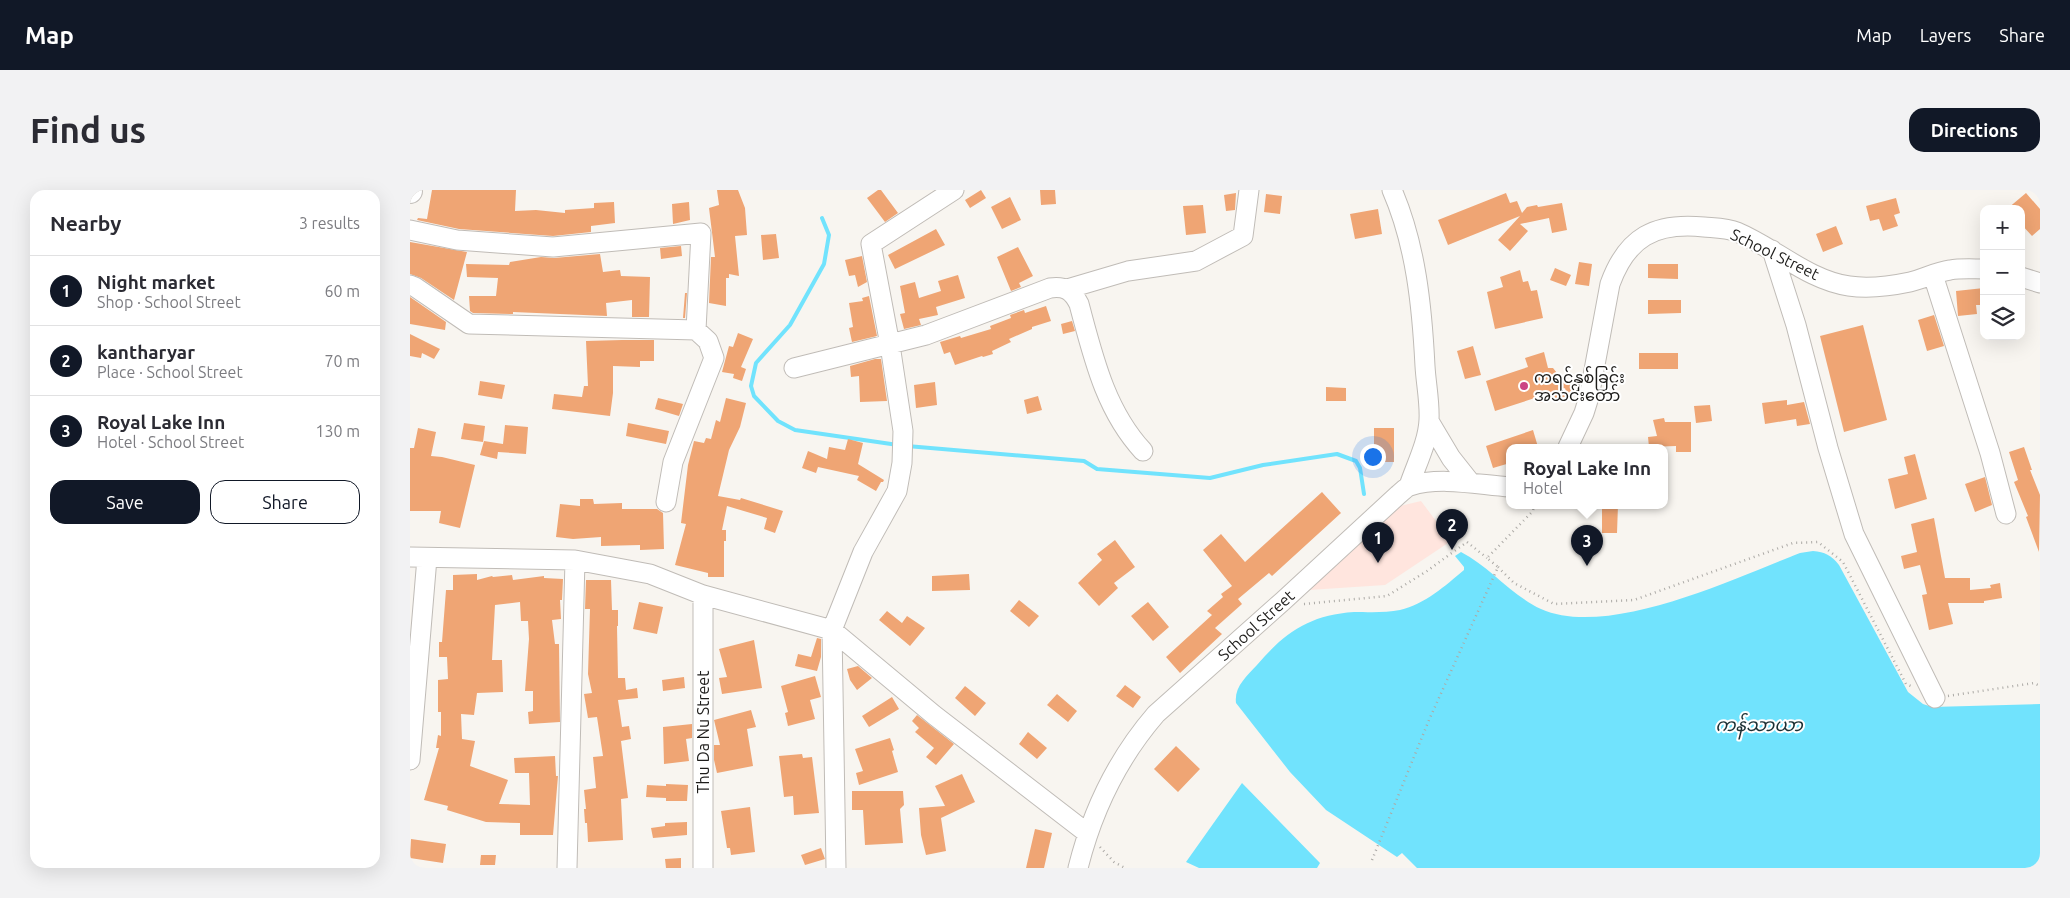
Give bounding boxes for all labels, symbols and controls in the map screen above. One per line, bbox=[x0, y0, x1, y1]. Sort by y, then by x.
text: Map bbox=[25, 22, 74, 49]
text: Map bbox=[1856, 25, 1892, 45]
text: Layers bbox=[1920, 25, 1971, 45]
text: Share bbox=[1999, 25, 2045, 45]
button: Directions bbox=[1909, 108, 2040, 152]
text: Find us bbox=[30, 110, 146, 150]
map controls bbox=[1980, 205, 2025, 340]
button: + bbox=[1980, 205, 2025, 250]
text: Nearby bbox=[50, 211, 121, 235]
text: 3 results bbox=[299, 214, 360, 232]
street label: School Street bbox=[1728, 225, 1823, 283]
button: − bbox=[1980, 250, 2025, 295]
text: Night market bbox=[97, 271, 215, 293]
text: 1 bbox=[61, 282, 71, 300]
text: 60 m bbox=[324, 282, 360, 300]
text: Shop · School Street bbox=[97, 293, 241, 311]
button: layers bbox=[1980, 295, 2025, 340]
text: kantharyar bbox=[97, 341, 195, 363]
text: 2 bbox=[61, 352, 71, 370]
text: 70 m bbox=[324, 352, 360, 370]
text: Place · School Street bbox=[97, 363, 243, 381]
place label: ကရင်နှစ်ခြင်း အသင်းတော် bbox=[1534, 366, 1625, 404]
marker: ကရင်နှစ်ခြင်း အသင်းတော် bbox=[1518, 380, 1530, 392]
text: Royal Lake Inn bbox=[97, 411, 225, 433]
text: 3 bbox=[61, 422, 71, 440]
text: 130 m bbox=[315, 422, 360, 440]
text: Hotel · School Street bbox=[97, 433, 244, 451]
your location bbox=[1360, 444, 1386, 470]
popup bbox=[1506, 444, 1668, 509]
text: Royal Lake Inn bbox=[1523, 457, 1651, 479]
text: Hotel bbox=[1523, 479, 1563, 497]
button: Save bbox=[50, 480, 200, 524]
button: Share bbox=[210, 480, 360, 524]
pin: 2 bbox=[1436, 509, 1468, 550]
pin: 1 bbox=[1362, 522, 1394, 563]
pin: 3 bbox=[1571, 525, 1603, 566]
street label: School Street bbox=[1214, 586, 1298, 664]
street label: Thu Da Nu Street bbox=[694, 670, 712, 793]
water label: ကန်သာယာ bbox=[1715, 712, 1804, 740]

